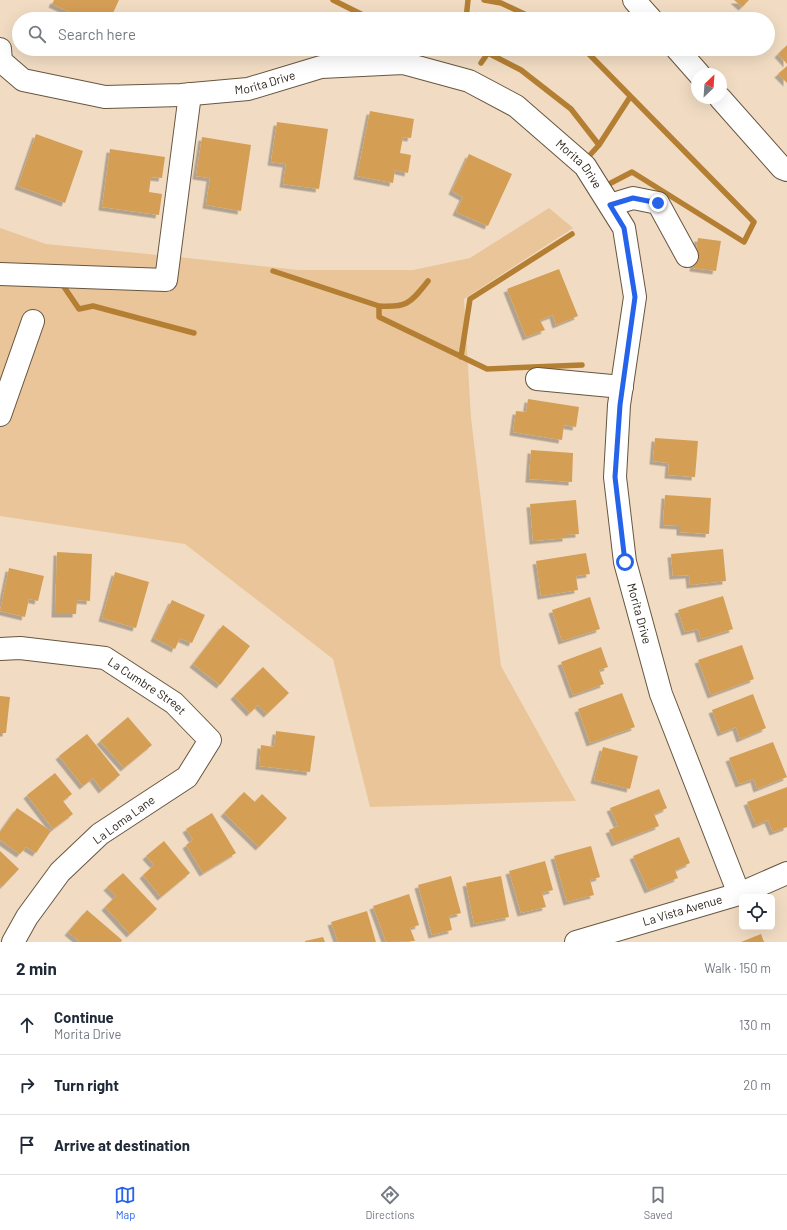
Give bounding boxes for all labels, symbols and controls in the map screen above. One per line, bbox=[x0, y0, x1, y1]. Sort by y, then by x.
search box bbox=[12, 12, 775, 56]
icon: search bbox=[26, 23, 48, 45]
text: Search here bbox=[58, 25, 136, 43]
street label: Morita Drive bbox=[234, 67, 297, 96]
north arrow bbox=[691, 68, 727, 104]
street label: Morita Drive bbox=[553, 136, 605, 191]
route end bbox=[649, 194, 667, 212]
route start bbox=[616, 553, 634, 571]
street label: Morita Drive bbox=[625, 581, 655, 645]
street label: La Cumbre Street bbox=[106, 654, 189, 717]
street label: La Loma Lane bbox=[90, 792, 157, 846]
street label: La Vista Avenue bbox=[641, 891, 724, 928]
map controls bbox=[739, 894, 775, 930]
button: locate bbox=[739, 894, 775, 930]
text: 2 min bbox=[16, 958, 57, 978]
text: Walk · 150 m bbox=[704, 960, 771, 976]
text: Continue bbox=[54, 1008, 114, 1026]
icon: ahead bbox=[16, 1014, 38, 1036]
text: 130 m bbox=[739, 1017, 771, 1033]
text: Morita Drive bbox=[54, 1026, 121, 1042]
icon: right bbox=[16, 1074, 38, 1096]
text: Turn right bbox=[54, 1076, 119, 1094]
text: 20 m bbox=[743, 1077, 771, 1093]
icon: arrive bbox=[16, 1134, 38, 1156]
text: Arrive at destination bbox=[54, 1136, 190, 1154]
tab: Map bbox=[114, 1184, 136, 1221]
tab: Directions bbox=[365, 1184, 415, 1221]
tab: Saved bbox=[644, 1184, 673, 1221]

